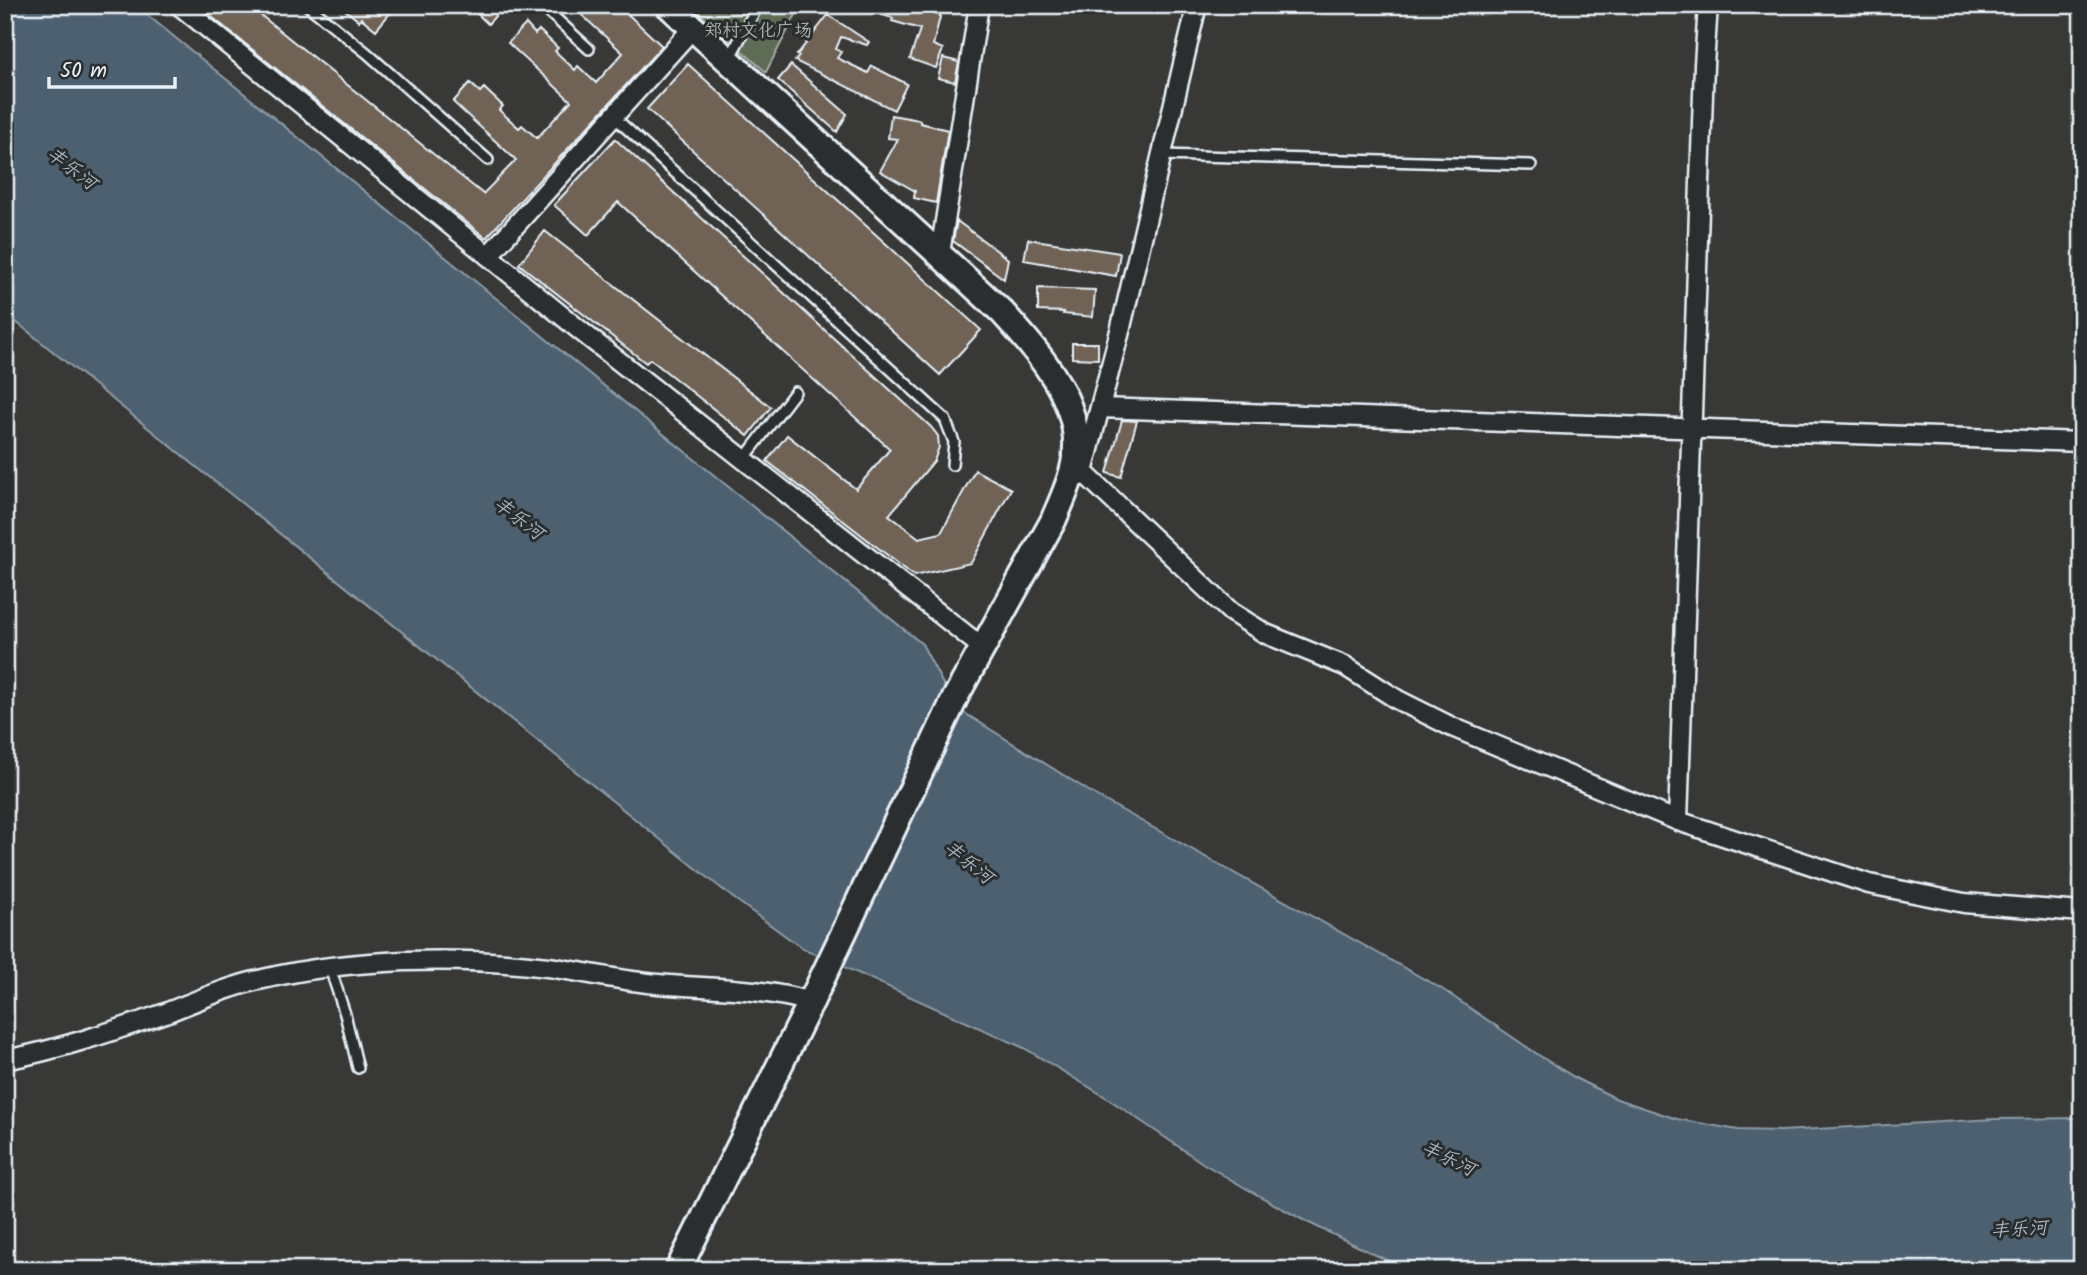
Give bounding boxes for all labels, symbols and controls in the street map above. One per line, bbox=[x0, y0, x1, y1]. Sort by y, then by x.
park label: 郑村文化广场 bbox=[704, 17, 812, 46]
scale bar bbox=[49, 46, 175, 90]
text: 50 m bbox=[60, 55, 107, 88]
water label: 丰乐河 bbox=[39, 140, 105, 200]
water label: 丰乐河 bbox=[486, 490, 552, 550]
water label: 丰乐河 bbox=[936, 833, 1002, 894]
water label: 丰乐河 bbox=[1416, 1133, 1483, 1186]
water label: 丰乐河 bbox=[1990, 1213, 2051, 1246]

